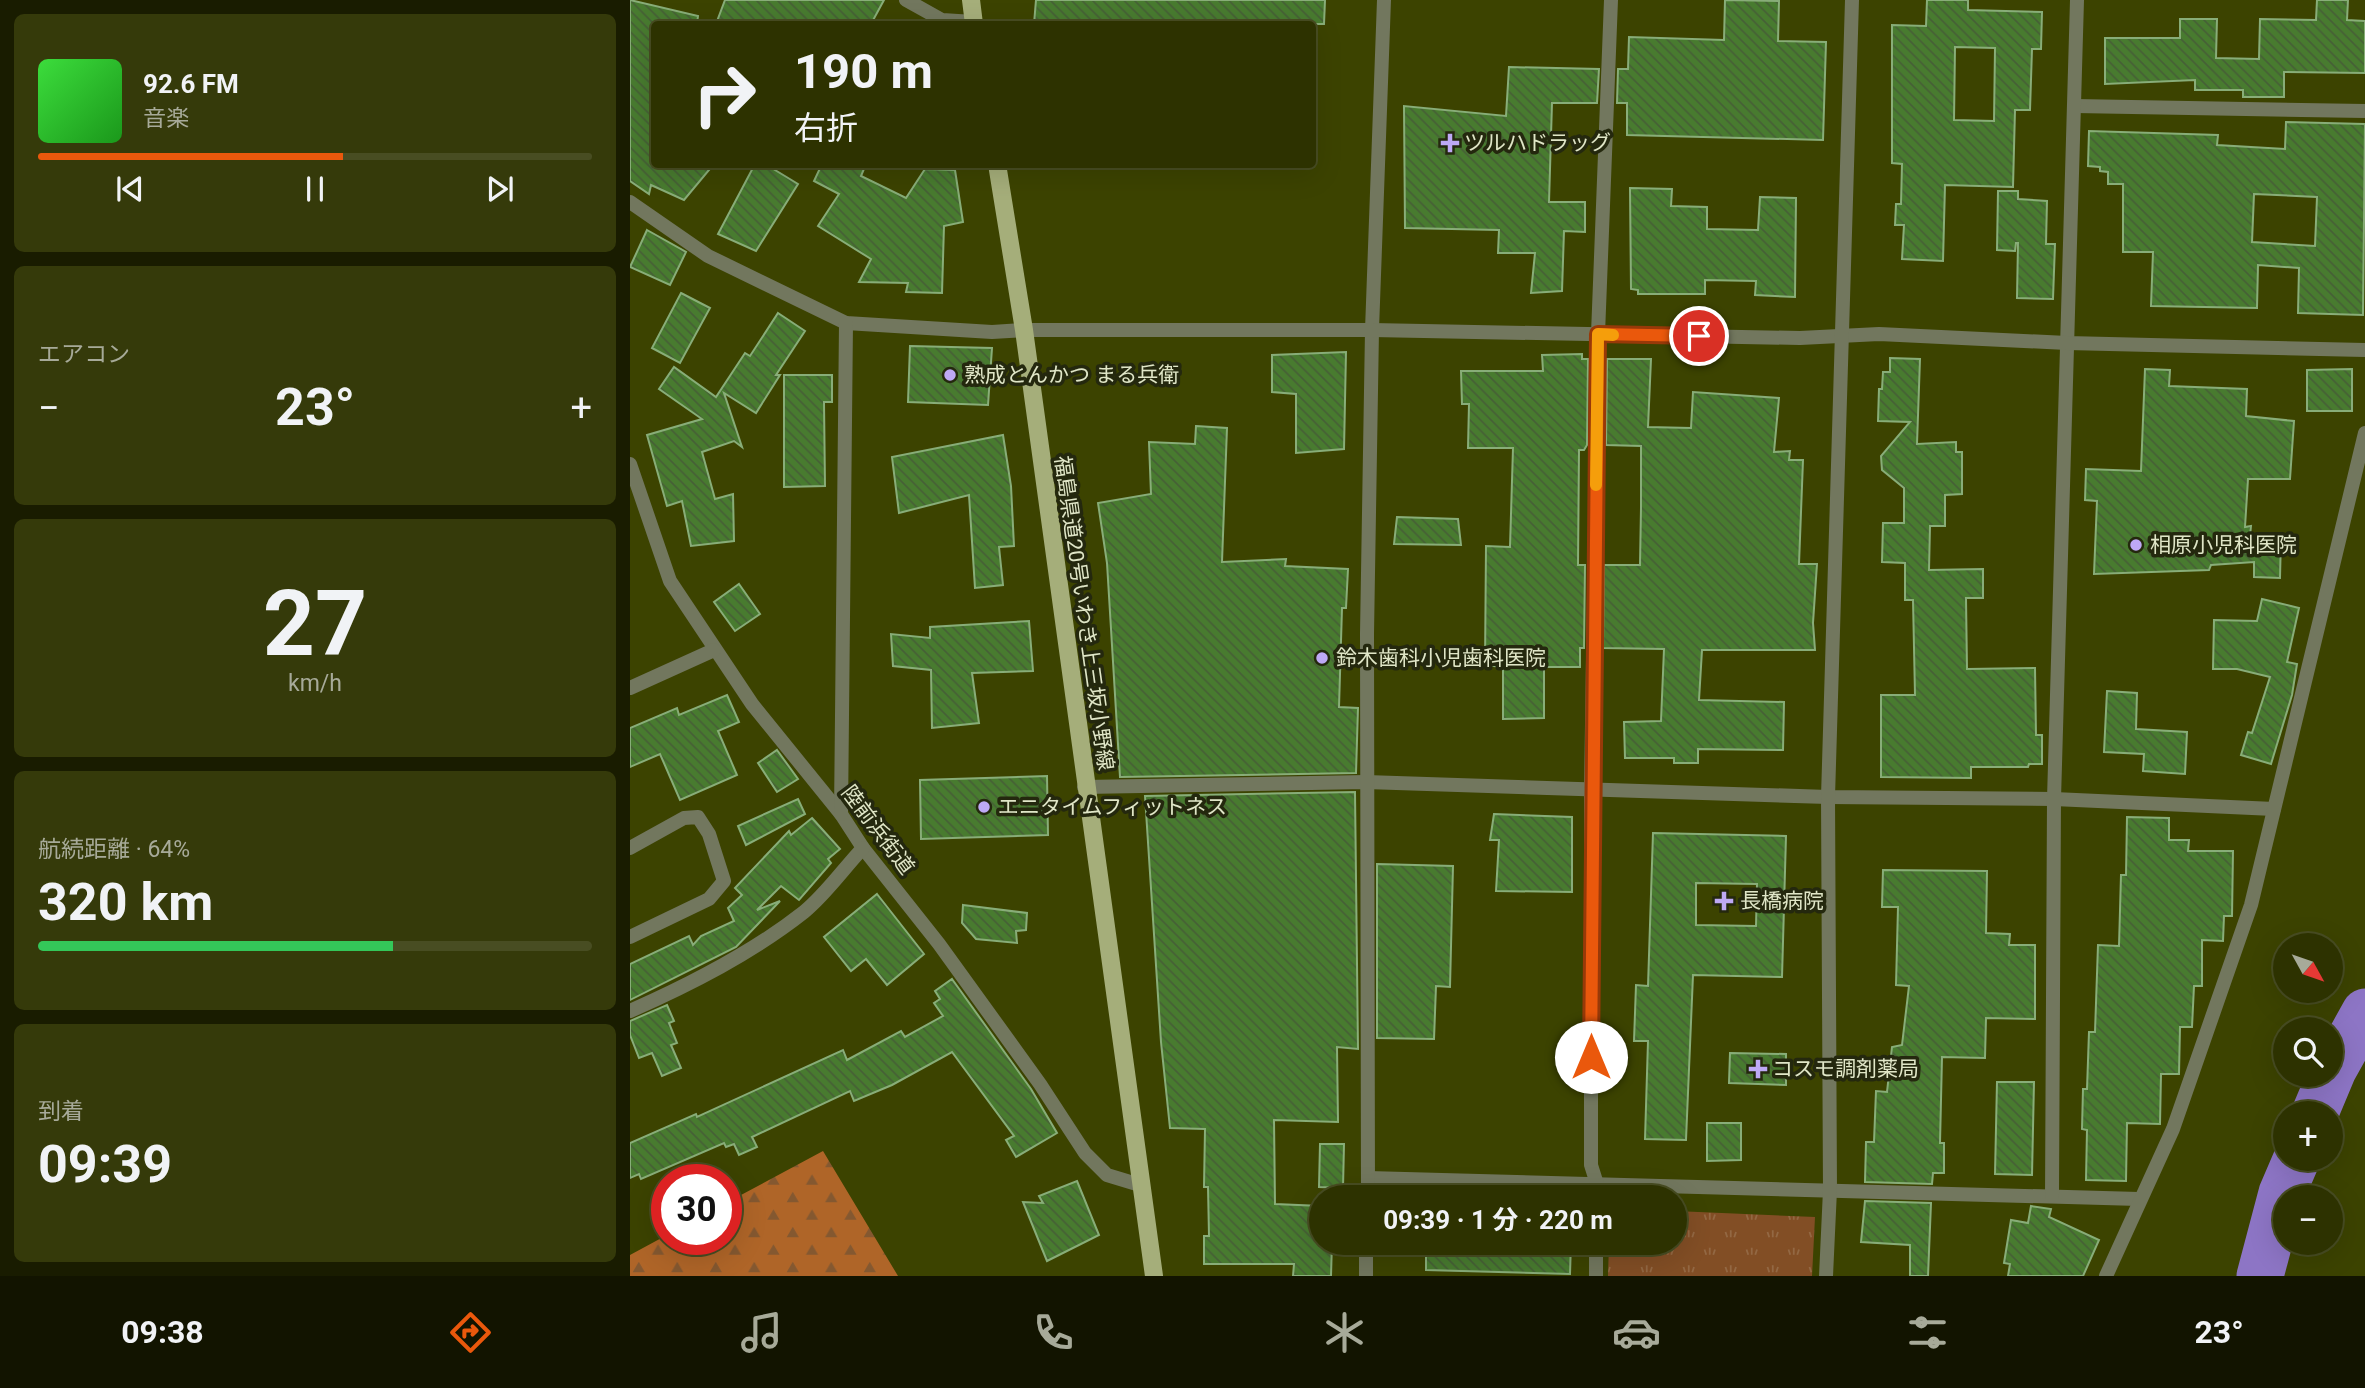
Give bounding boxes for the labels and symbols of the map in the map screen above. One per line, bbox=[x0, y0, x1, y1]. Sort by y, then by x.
place label: ツルハドラッグ bbox=[1464, 131, 1611, 155]
marker: ツルハドラッグ bbox=[1442, 135, 1458, 151]
pin bbox=[1669, 306, 1729, 366]
place label: 熟成とんかつ まる兵衛 bbox=[964, 363, 1179, 387]
marker: 熟成とんかつ まる兵衛 bbox=[942, 367, 958, 383]
street label: 福島県道20号いわき上三坂小野線 bbox=[1050, 454, 1118, 772]
place label: 相原小児科医院 bbox=[2150, 533, 2297, 557]
marker: 相原小児科医院 bbox=[2128, 537, 2144, 553]
place label: 鈴木歯科小児歯科医院 bbox=[1336, 646, 1546, 670]
marker: 鈴木歯科小児歯科医院 bbox=[1314, 650, 1330, 666]
street label: 陸前浜街道 bbox=[837, 781, 919, 879]
place label: エニタイムフィットネス bbox=[998, 795, 1227, 819]
marker: エニタイムフィットネス bbox=[976, 799, 992, 815]
place label: 長橋病院 bbox=[1740, 889, 1824, 913]
marker: 長橋病院 bbox=[1714, 891, 1734, 911]
north arrow bbox=[2273, 933, 2343, 1003]
position arrow bbox=[1554, 1020, 1628, 1094]
place label: コスモ調剤薬局 bbox=[1772, 1057, 1919, 1081]
marker: コスモ調剤薬局 bbox=[1750, 1061, 1766, 1077]
speed limit sign: 30 bbox=[651, 1164, 742, 1255]

